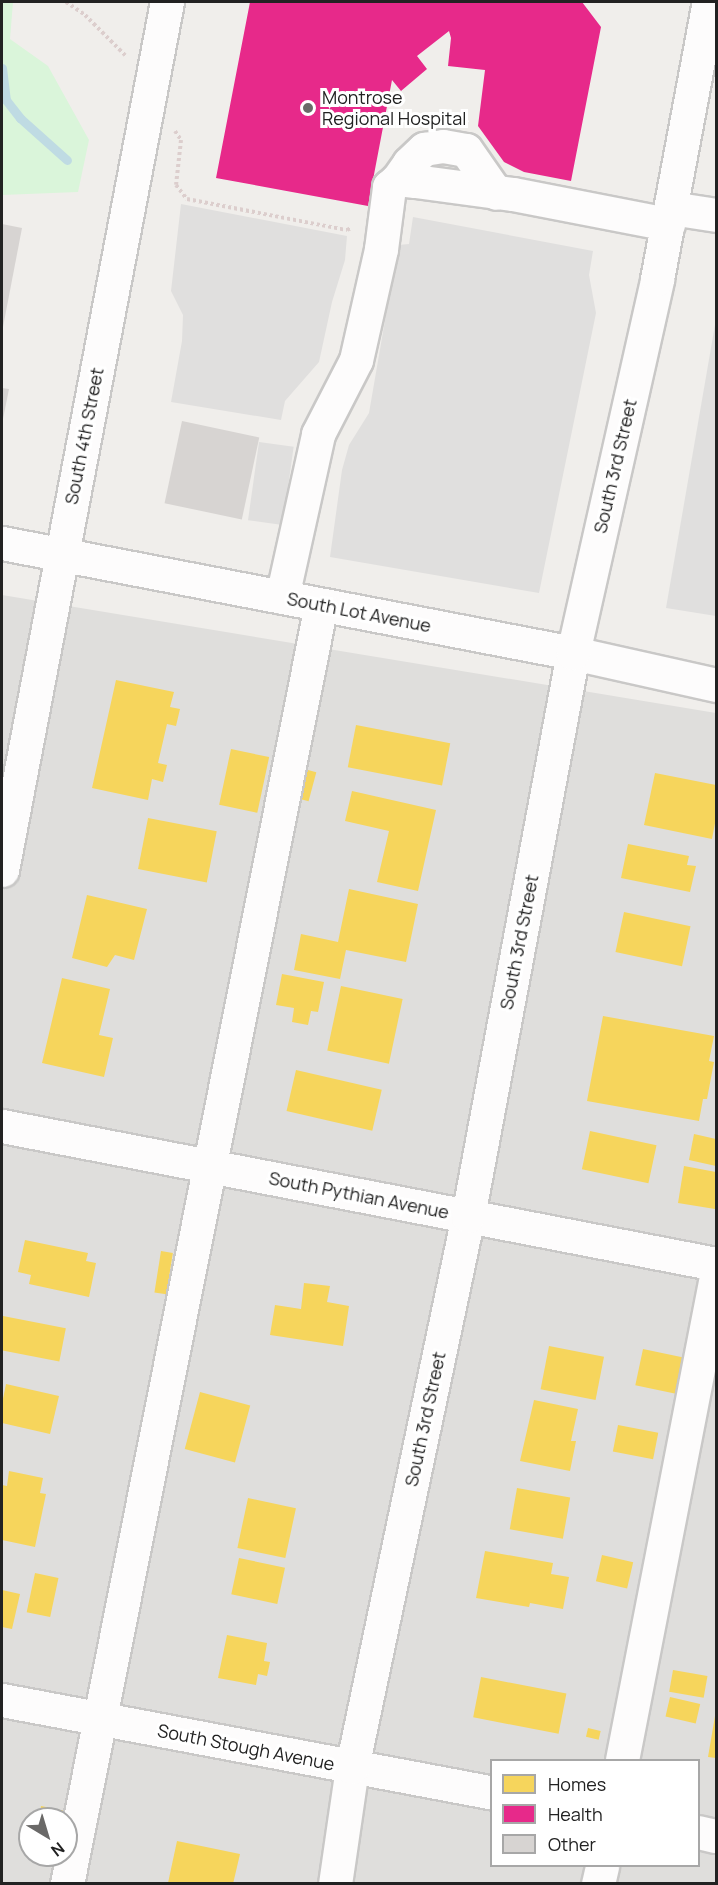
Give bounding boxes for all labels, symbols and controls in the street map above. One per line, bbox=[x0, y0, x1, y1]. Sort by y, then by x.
place label: Montrose Regional Hospital bbox=[322, 87, 466, 130]
marker: Montrose Regional Hospital bbox=[299, 99, 317, 117]
street label: South 4th Street bbox=[60, 366, 108, 506]
street label: South 3rd Street bbox=[589, 397, 641, 535]
street label: South Lot Avenue bbox=[285, 587, 433, 637]
street label: South 3rd Street bbox=[495, 873, 543, 1011]
street label: South Pythian Avenue bbox=[267, 1167, 451, 1223]
street label: South 3rd Street bbox=[400, 1350, 450, 1488]
street label: South Stough Avenue bbox=[156, 1719, 336, 1775]
legend bbox=[490, 1759, 700, 1867]
text: Homes bbox=[548, 1772, 606, 1796]
text: Health bbox=[548, 1802, 603, 1826]
north arrow bbox=[18, 1807, 78, 1867]
text: Other bbox=[548, 1832, 596, 1856]
text: N bbox=[47, 1837, 69, 1862]

